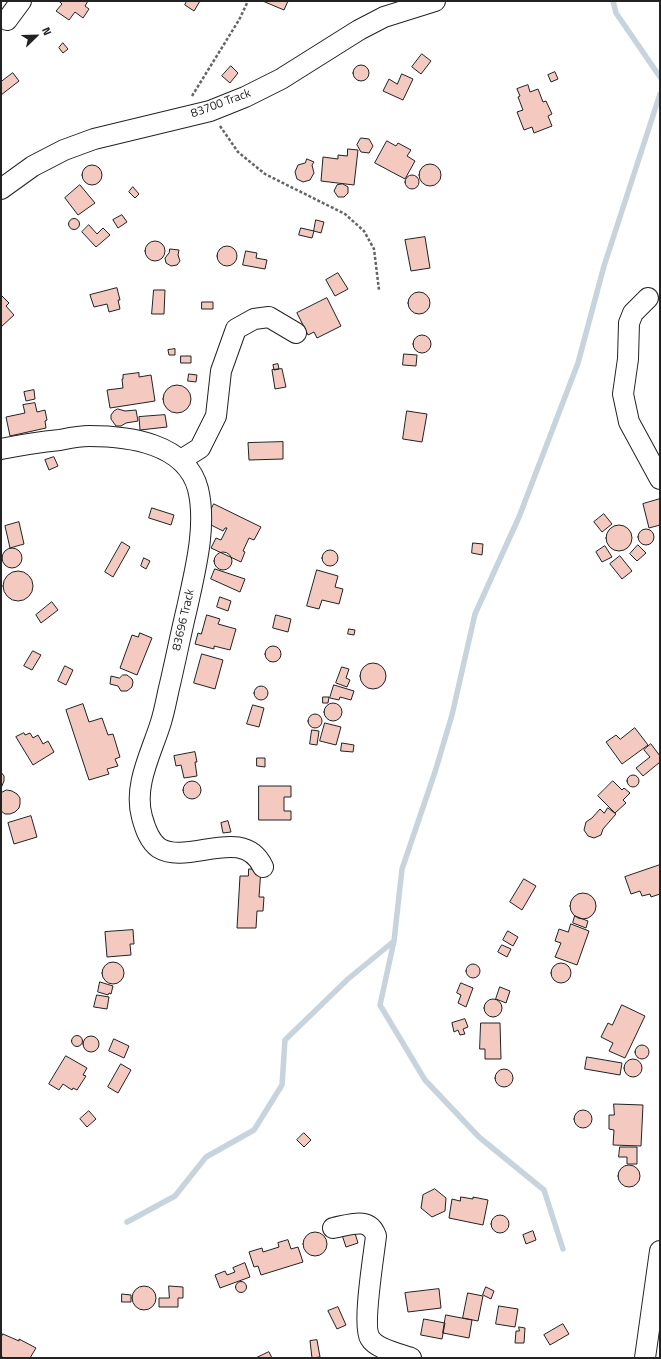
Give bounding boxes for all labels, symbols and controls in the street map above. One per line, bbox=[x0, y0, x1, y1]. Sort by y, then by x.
north arrow bbox=[16, 16, 56, 56]
text: N bbox=[38, 25, 56, 38]
street label: 83700 Track bbox=[189, 87, 253, 121]
street label: 83696 Track bbox=[170, 588, 198, 652]

